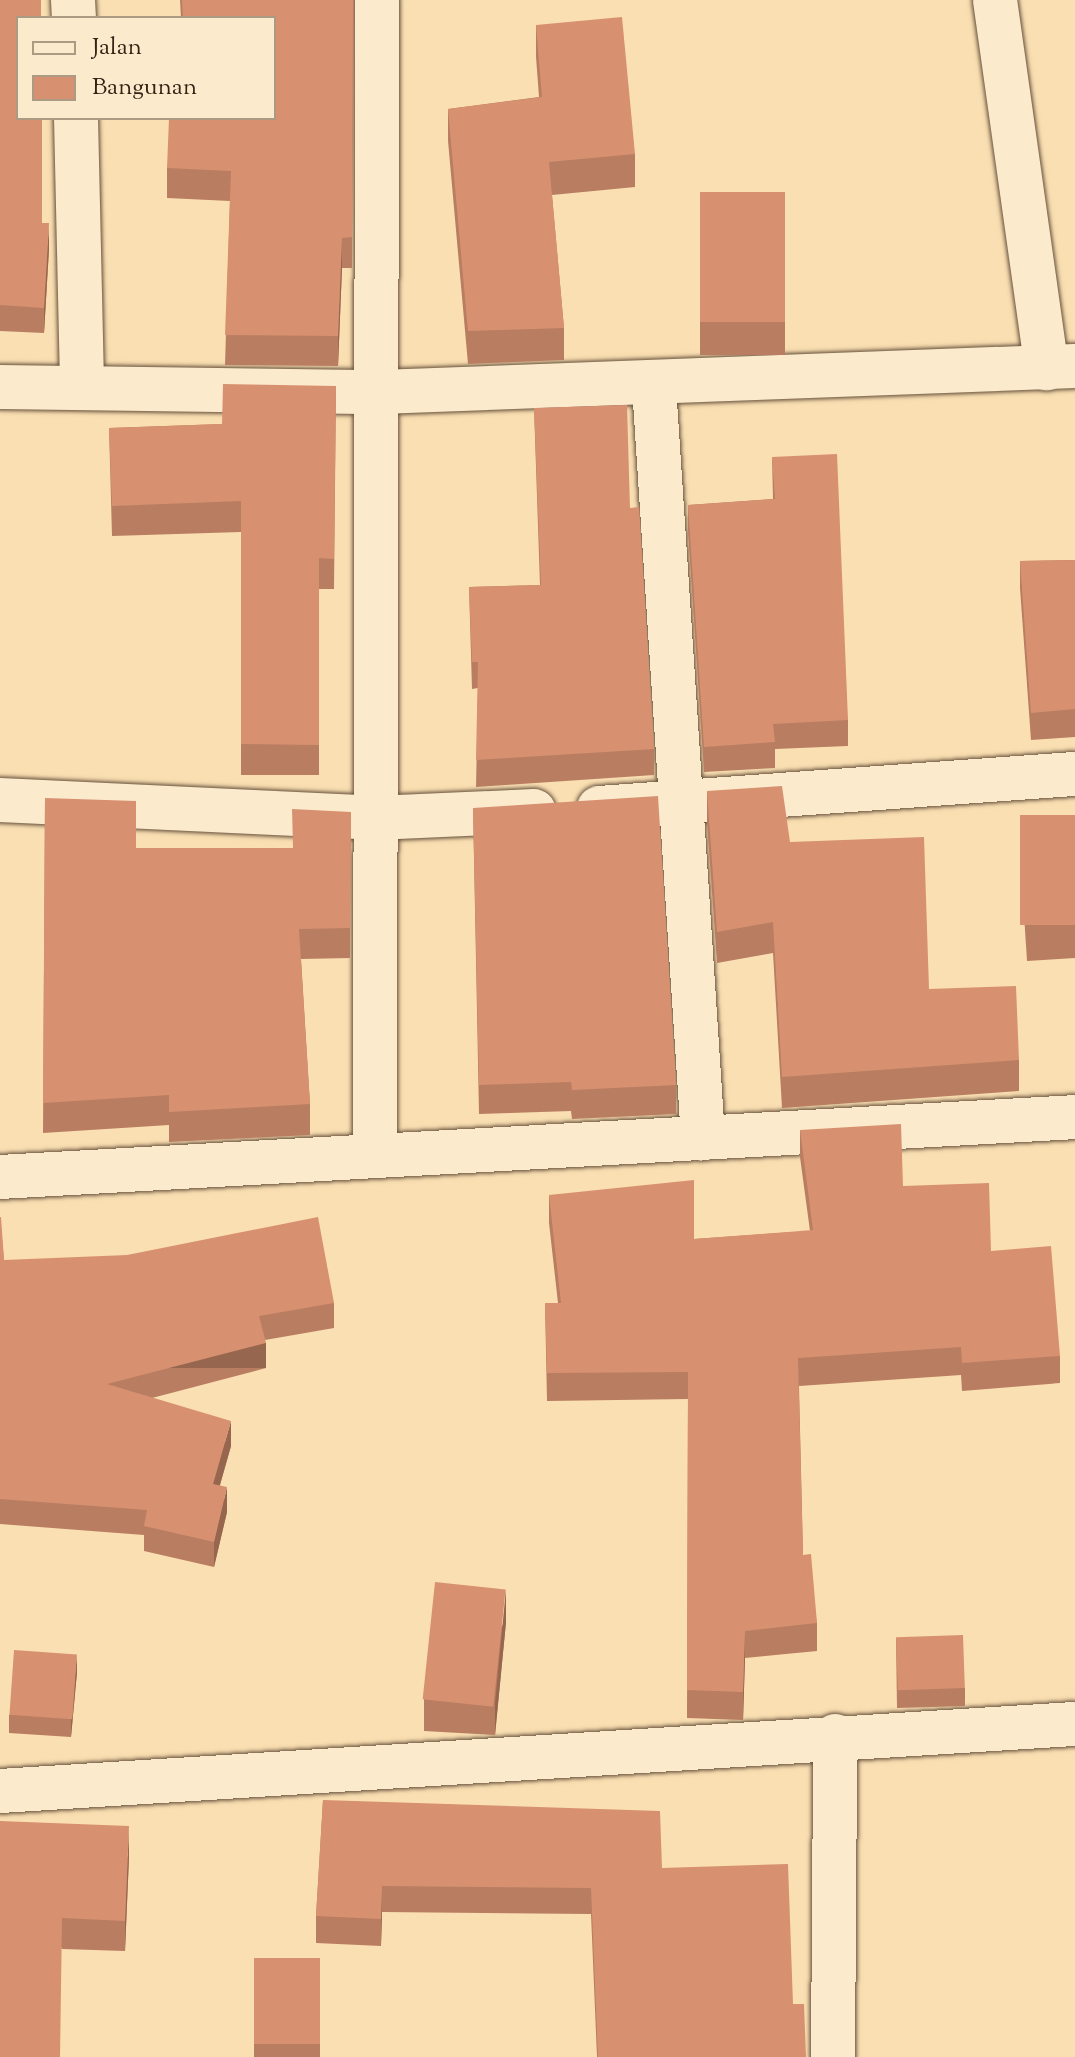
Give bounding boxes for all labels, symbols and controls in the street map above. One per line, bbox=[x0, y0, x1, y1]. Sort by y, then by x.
legend bbox=[16, 16, 276, 120]
text: Jalan bbox=[92, 31, 142, 65]
text: Bangunan bbox=[92, 71, 197, 105]

